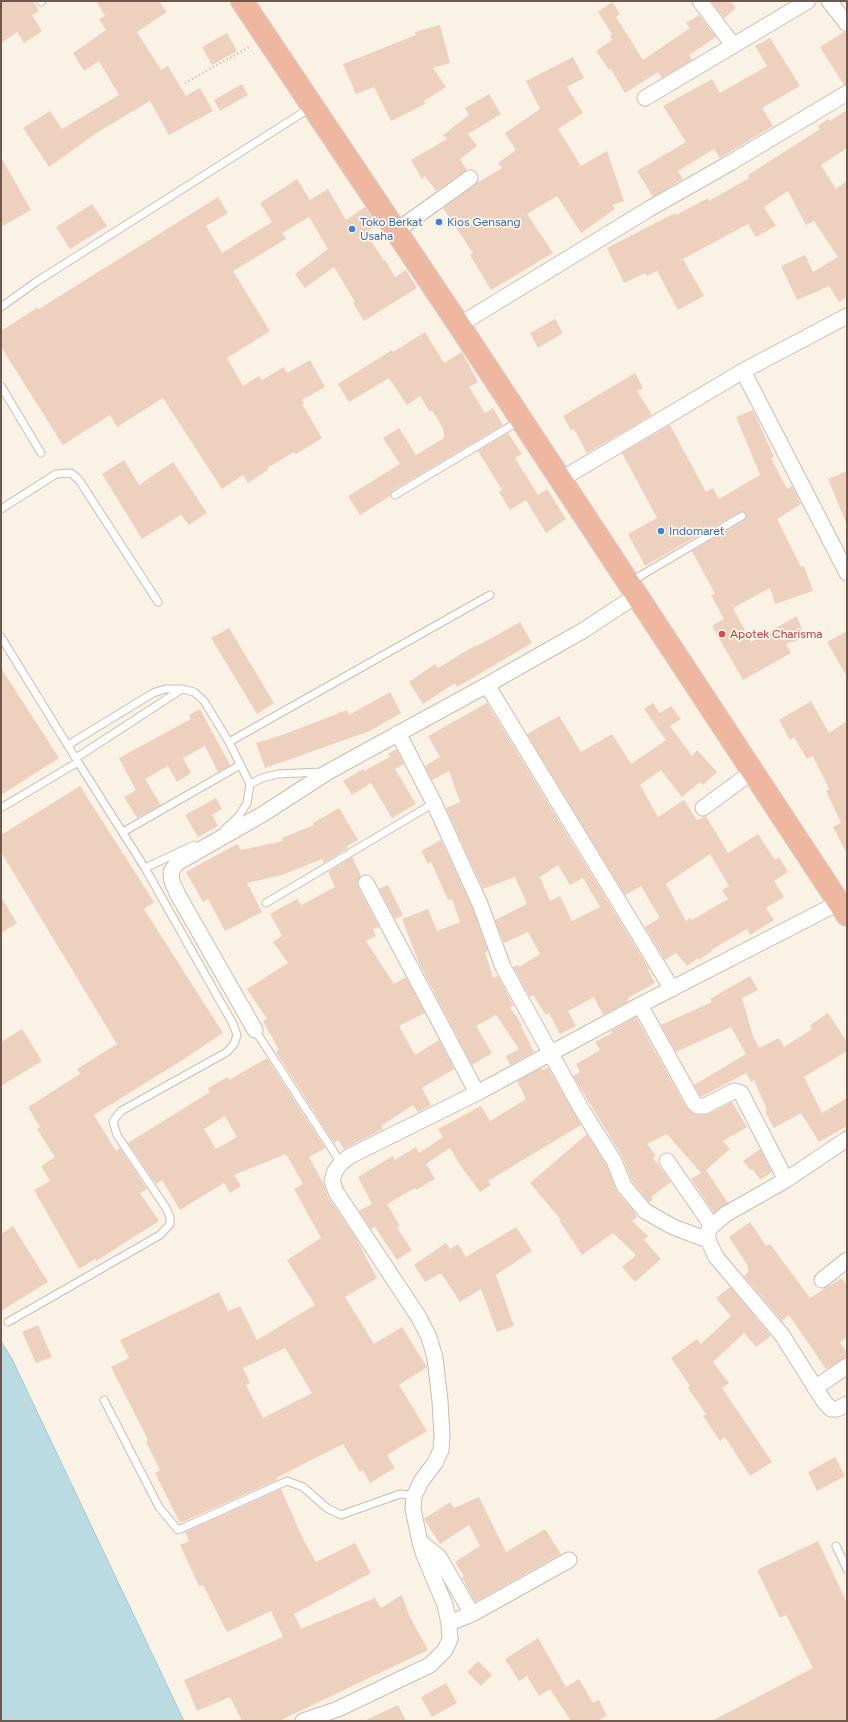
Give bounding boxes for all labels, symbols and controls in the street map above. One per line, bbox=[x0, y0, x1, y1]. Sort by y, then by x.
place label: Toko Berkat Usaha bbox=[360, 215, 423, 243]
place label: Kios Gensang bbox=[447, 215, 520, 229]
marker: Kios Gensang bbox=[434, 217, 444, 227]
marker: Toko Berkat Usaha bbox=[347, 224, 357, 234]
place label: Indomaret bbox=[669, 524, 724, 538]
marker: Indomaret bbox=[656, 526, 666, 536]
place label: Apotek Charisma bbox=[730, 627, 822, 641]
marker: Apotek Charisma bbox=[717, 629, 727, 639]

